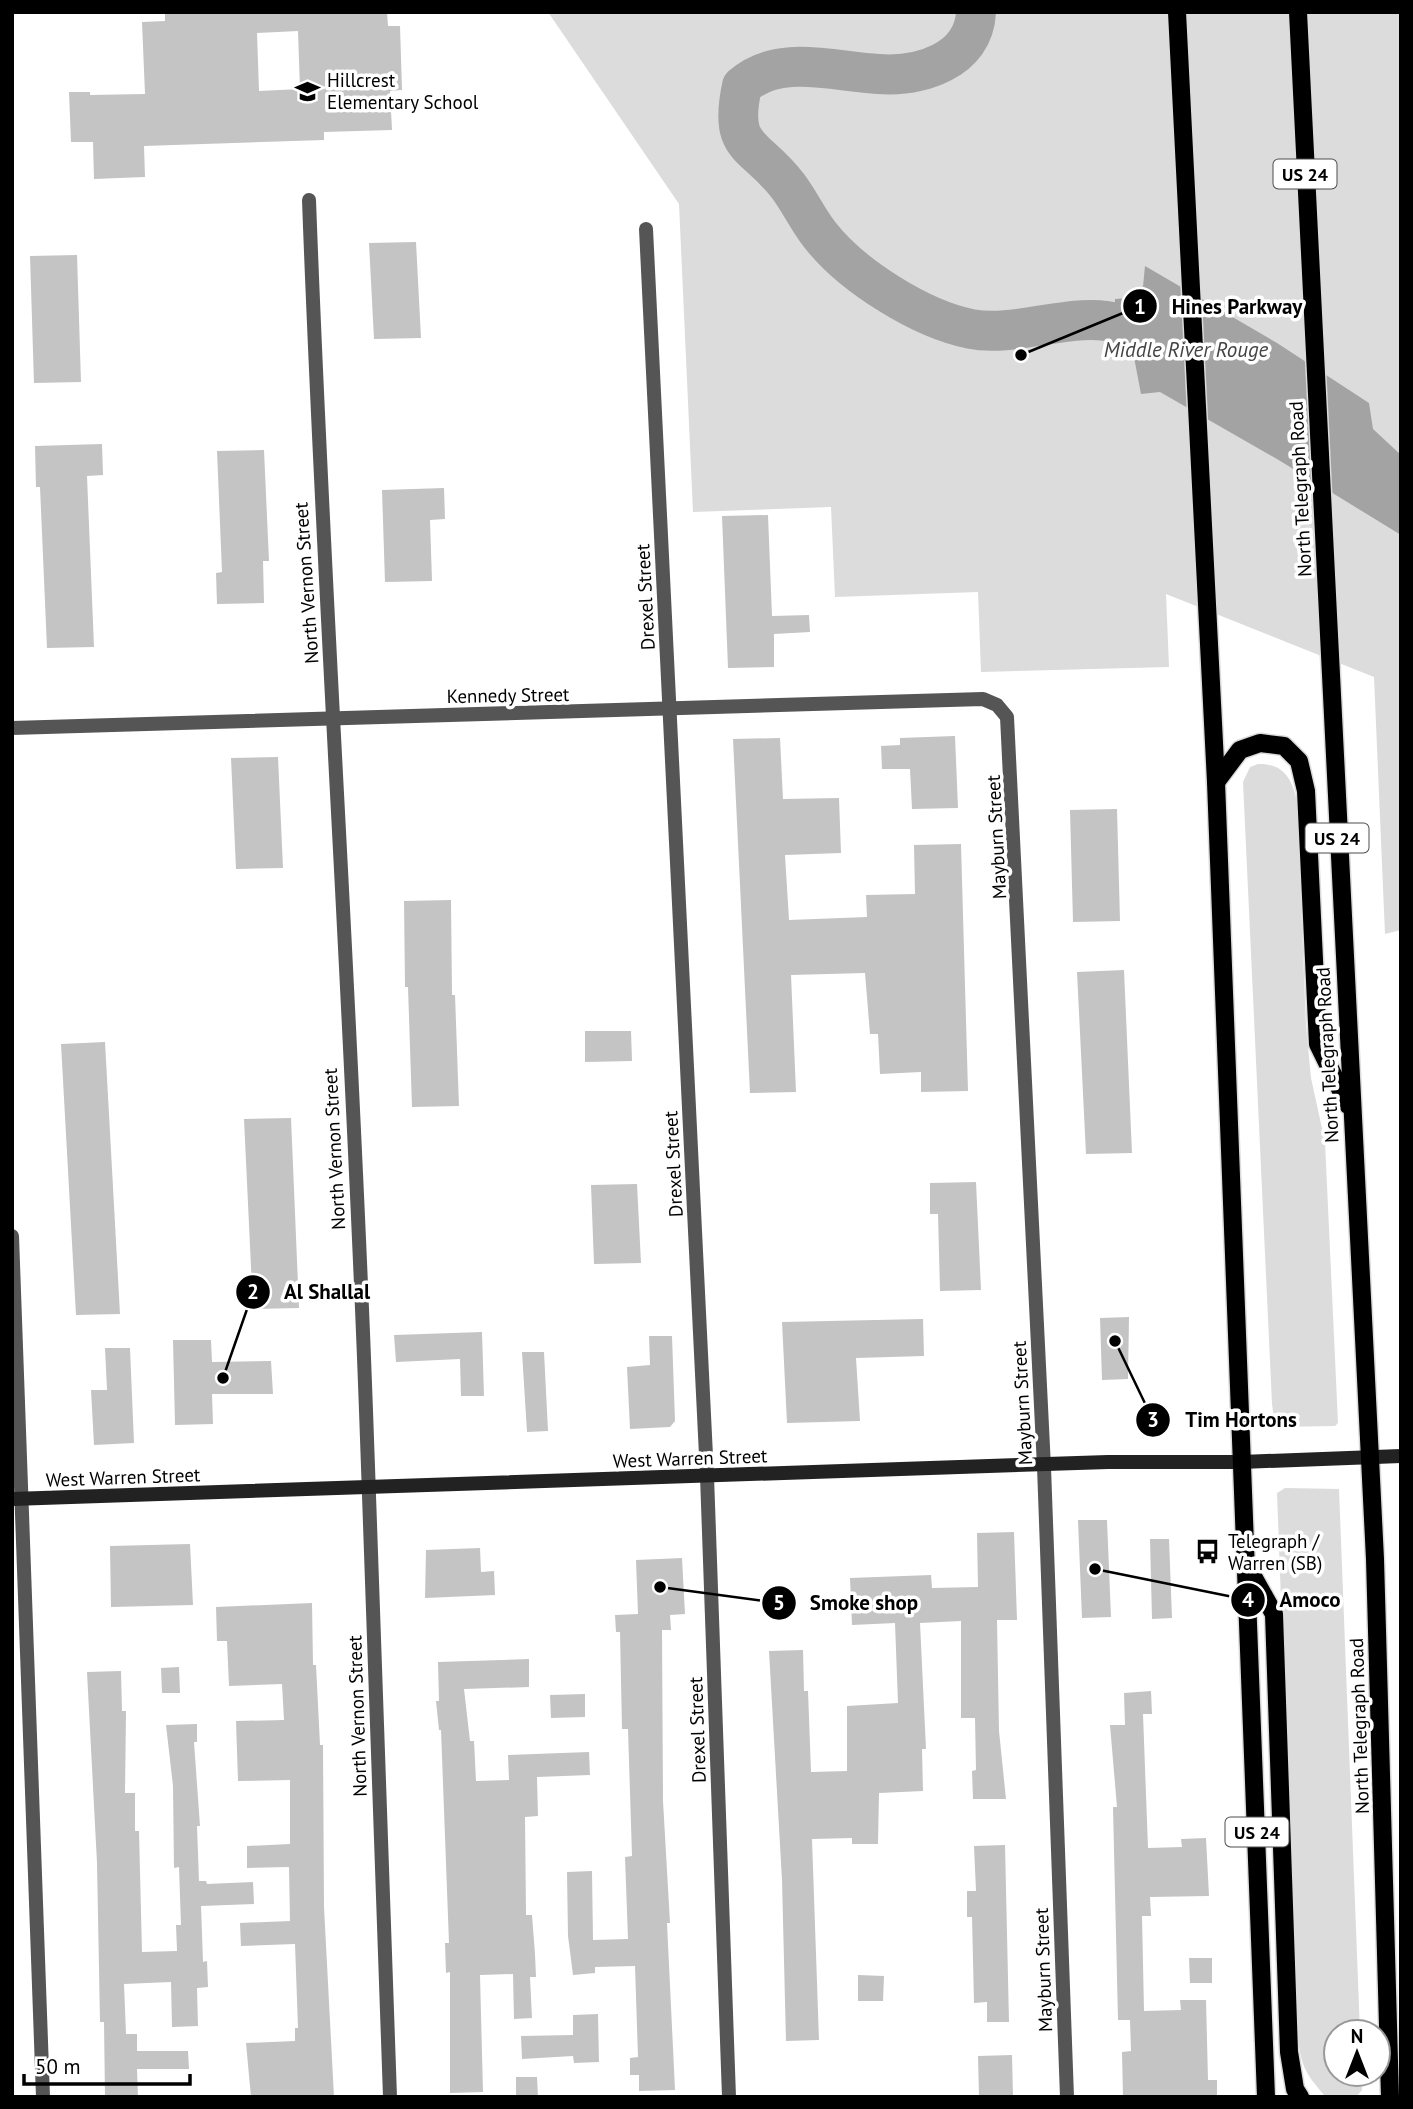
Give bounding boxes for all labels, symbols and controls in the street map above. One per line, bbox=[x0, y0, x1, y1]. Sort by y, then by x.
place label: Hillcrest Elementary School bbox=[327, 68, 479, 114]
school or university icon: Hillcrest Elementary School bbox=[293, 77, 321, 105]
road number: US 24 bbox=[1274, 160, 1336, 188]
callout: Hines Parkway bbox=[1122, 285, 1316, 327]
text: 1 bbox=[1134, 293, 1146, 320]
text: Hines Parkway bbox=[1172, 293, 1303, 320]
water label: Middle River Rouge bbox=[1104, 336, 1268, 363]
street label: North Telegraph Road bbox=[1283, 400, 1317, 578]
street label: North Vernon Street bbox=[288, 501, 324, 664]
street label: Drexel Street bbox=[630, 543, 660, 651]
street label: Kennedy Street bbox=[446, 682, 570, 708]
street label: Mayburn Street bbox=[981, 774, 1011, 900]
road number: US 24 bbox=[1306, 824, 1368, 852]
street label: North Telegraph Road bbox=[1310, 966, 1344, 1144]
street label: North Vernon Street bbox=[318, 1067, 350, 1230]
street label: Drexel Street bbox=[658, 1110, 688, 1218]
callout: Al Shallal bbox=[235, 1271, 384, 1313]
text: 2 bbox=[247, 1278, 259, 1305]
text: Al Shallal bbox=[284, 1278, 371, 1305]
street label: Mayburn Street bbox=[1007, 1340, 1037, 1466]
callout: Tim Hortons bbox=[1136, 1399, 1310, 1441]
text: 3 bbox=[1147, 1406, 1159, 1433]
text: Tim Hortons bbox=[1185, 1406, 1297, 1433]
street label: West Warren Street bbox=[612, 1443, 768, 1473]
street label: West Warren Street bbox=[45, 1462, 201, 1492]
place label: Telegraph / Warren (SB) bbox=[1228, 1529, 1322, 1575]
bus stop icon: Telegraph / Warren (SB) bbox=[1194, 1538, 1222, 1566]
callout: Amoco bbox=[1230, 1579, 1354, 1621]
callout: Smoke shop bbox=[761, 1582, 932, 1624]
text: 4 bbox=[1242, 1586, 1254, 1613]
text: Amoco bbox=[1280, 1586, 1340, 1613]
text: 5 bbox=[773, 1589, 785, 1616]
text: Smoke shop bbox=[810, 1589, 918, 1616]
street label: North Vernon Street bbox=[342, 1634, 372, 1797]
street label: North Telegraph Road bbox=[1344, 1638, 1374, 1814]
street label: Drexel Street bbox=[683, 1676, 711, 1784]
road number: US 24 bbox=[1226, 1818, 1288, 1846]
street label: Mayburn Street bbox=[1029, 1907, 1057, 2033]
north arrow bbox=[1322, 2018, 1392, 2088]
text: N bbox=[1351, 2024, 1363, 2048]
scale bar bbox=[24, 2042, 191, 2086]
text: 50 m bbox=[35, 2053, 81, 2080]

